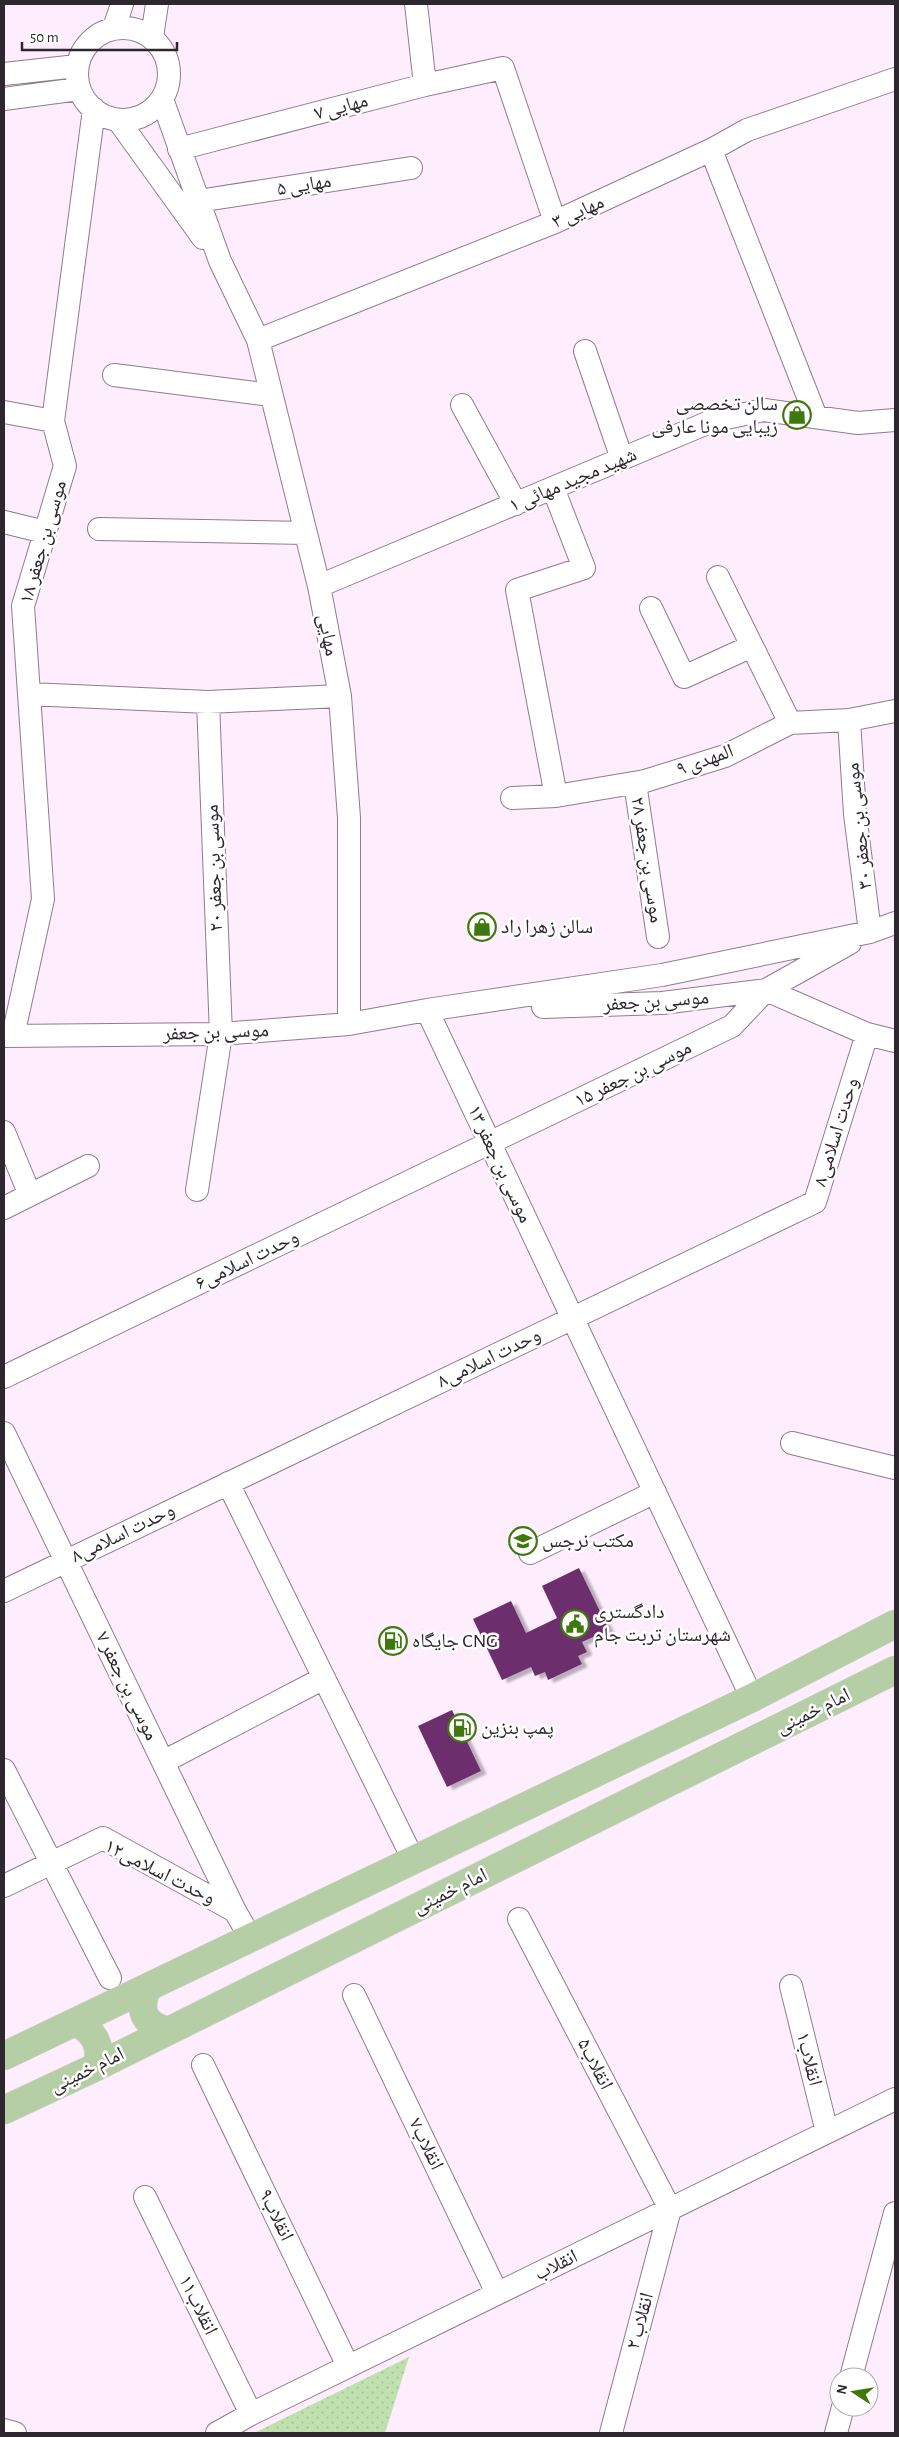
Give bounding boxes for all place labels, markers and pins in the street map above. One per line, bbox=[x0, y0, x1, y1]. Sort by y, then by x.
place label: سالن تخصصی زیبایی مونا عارفی bbox=[651, 394, 778, 438]
shop icon: سالن تخصصی زیبایی مونا عارفی bbox=[782, 400, 812, 430]
shop icon: سالن زهرا راد bbox=[467, 912, 497, 942]
place label: سالن زهرا راد bbox=[501, 917, 593, 938]
school or university icon: مكتب نرجس bbox=[508, 1526, 538, 1556]
place label: مكتب نرجس bbox=[542, 1531, 634, 1552]
place label: دادگستری شهرستان تربت جام bbox=[594, 1602, 731, 1648]
public building icon: دادگستری شهرستان تربت جام bbox=[560, 1609, 590, 1639]
fuel station icon: جایگاه CNG bbox=[378, 1626, 408, 1656]
place label: جایگاه CNG bbox=[412, 1631, 498, 1651]
fuel station icon: پمپ بنزین bbox=[447, 1713, 477, 1743]
place label: پمپ بنزین bbox=[481, 1718, 554, 1739]

